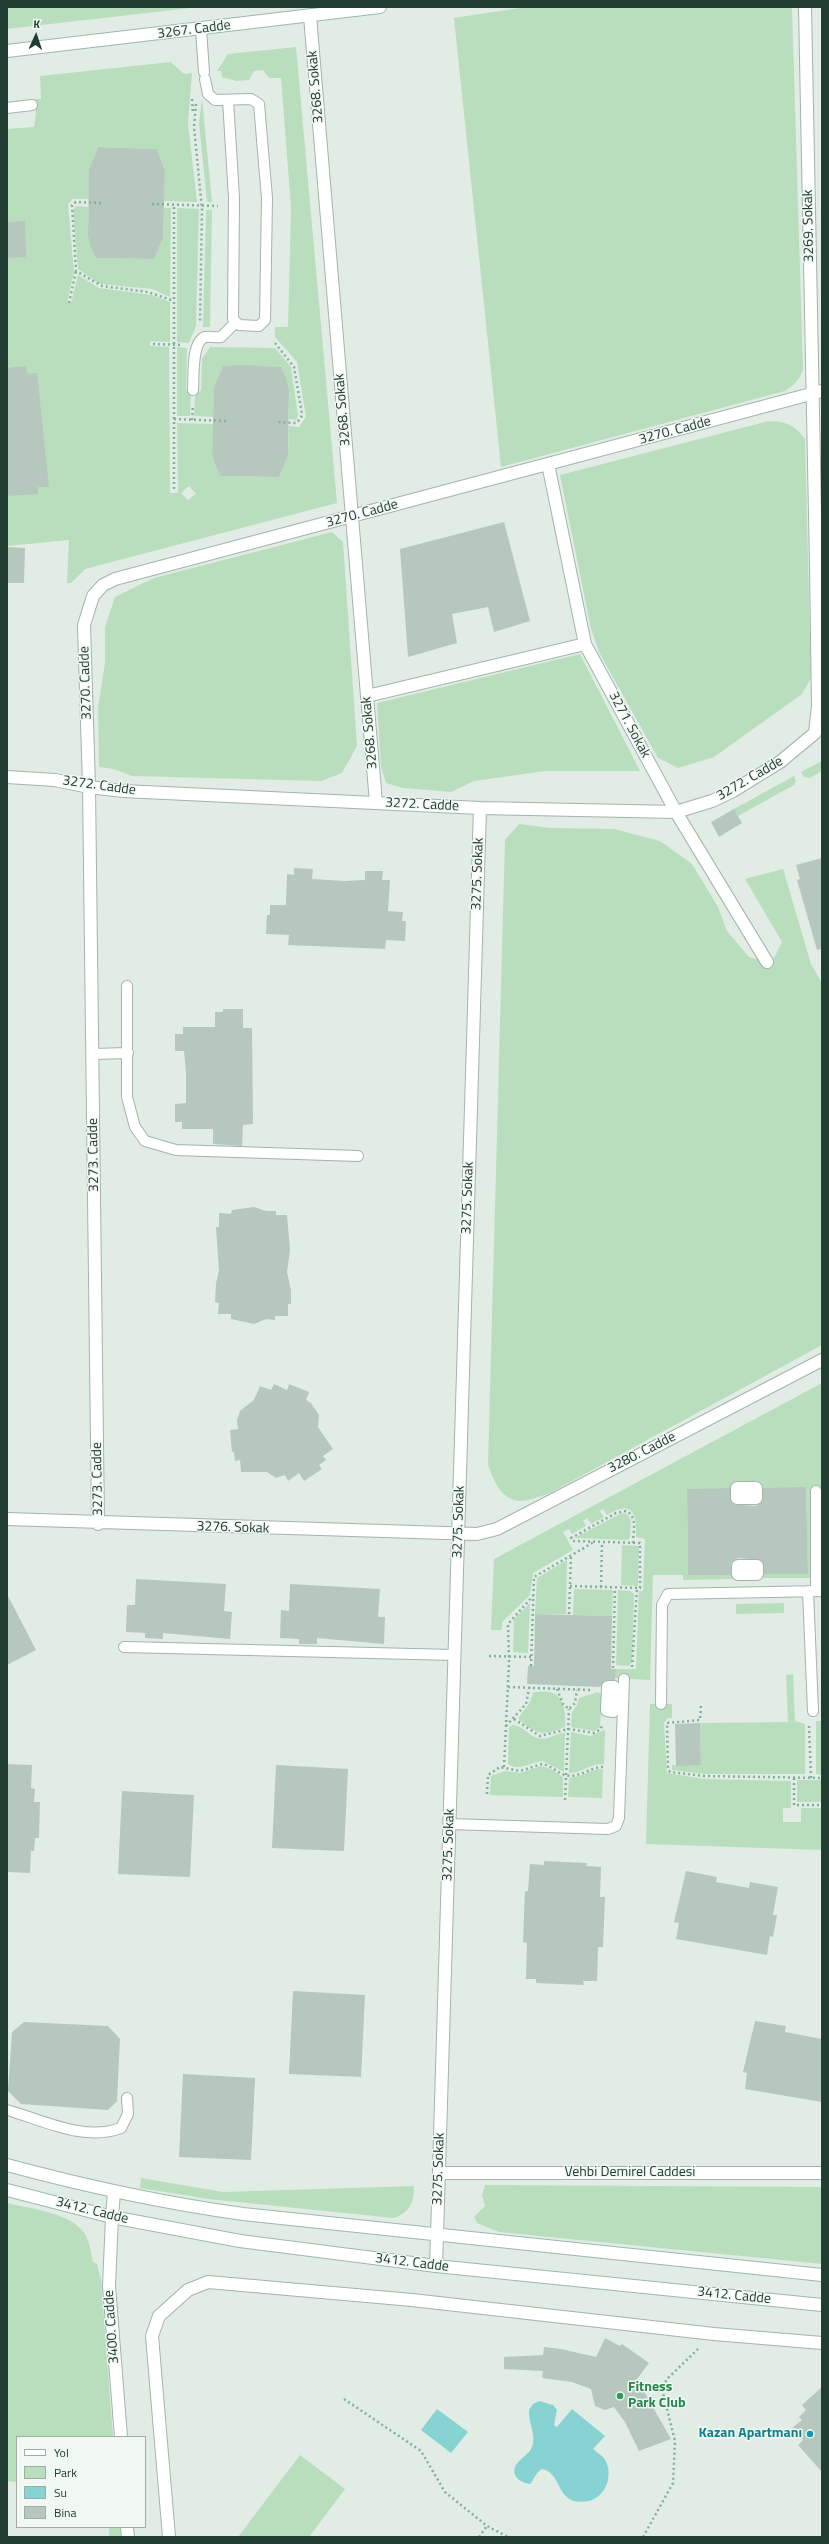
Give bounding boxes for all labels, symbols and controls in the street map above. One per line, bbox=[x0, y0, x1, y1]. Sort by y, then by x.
north arrow bbox=[16, 16, 56, 56]
text: K bbox=[33, 16, 40, 32]
street label: 3267. Cadde bbox=[156, 17, 232, 43]
street label: 3268. Sokak bbox=[304, 50, 328, 124]
street label: 3269. Sokak bbox=[800, 189, 818, 263]
street label: 3268. Sokak bbox=[331, 373, 355, 447]
street label: 3270. Cadde bbox=[637, 413, 713, 449]
street label: 3270. Cadde bbox=[324, 496, 400, 532]
street label: 3270. Cadde bbox=[76, 646, 96, 720]
street label: 3271. Sokak bbox=[604, 689, 654, 761]
street label: 3268. Sokak bbox=[358, 696, 382, 770]
street label: 3272. Cadde bbox=[714, 753, 786, 805]
street label: 3272. Cadde bbox=[61, 773, 137, 799]
street label: 3272. Cadde bbox=[385, 795, 459, 815]
street label: 3275. Sokak bbox=[468, 837, 488, 911]
street label: 3273. Cadde bbox=[85, 1118, 103, 1192]
street label: 3275. Sokak bbox=[458, 1161, 478, 1235]
street label: 3280. Cadde bbox=[605, 1429, 679, 1477]
street label: 3273. Cadde bbox=[89, 1442, 107, 1516]
street label: 3275. Sokak bbox=[449, 1485, 469, 1559]
street label: 3276. Sokak bbox=[196, 1518, 270, 1538]
street label: 3275. Sokak bbox=[439, 1808, 459, 1882]
street label: 3275. Sokak bbox=[429, 2132, 449, 2206]
street label: Vehbi Demirel Caddesi bbox=[565, 2165, 695, 2181]
street label: 3412. Cadde bbox=[54, 2194, 130, 2228]
street label: 3412. Cadde bbox=[374, 2250, 450, 2276]
street label: 3412. Cadde bbox=[696, 2284, 772, 2308]
street label: 3400. Cadde bbox=[101, 2290, 123, 2364]
place label: Fitness Park Club bbox=[628, 2380, 686, 2412]
marker: Fitness Park Club bbox=[615, 2391, 625, 2401]
place label: Kazan Apartmanı bbox=[699, 2426, 802, 2442]
marker: Kazan Apartmanı bbox=[805, 2429, 815, 2439]
legend bbox=[16, 2436, 146, 2528]
text: Yol bbox=[54, 2443, 69, 2462]
text: Park bbox=[54, 2463, 77, 2482]
text: Su bbox=[54, 2483, 67, 2502]
text: Bina bbox=[54, 2503, 76, 2522]

